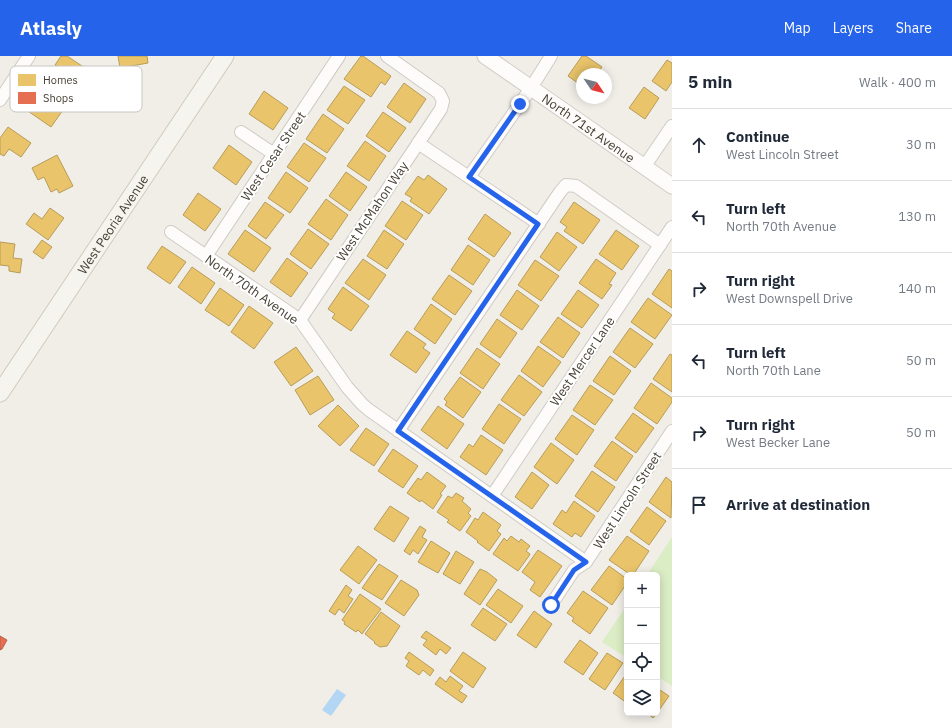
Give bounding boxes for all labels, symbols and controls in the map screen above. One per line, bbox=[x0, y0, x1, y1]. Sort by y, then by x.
text: Atlasly bbox=[20, 16, 82, 40]
text: Map bbox=[784, 19, 811, 37]
text: Layers bbox=[833, 19, 874, 37]
text: Share bbox=[896, 19, 932, 37]
legend bbox=[10, 66, 142, 112]
north arrow bbox=[576, 68, 612, 104]
text: 5 min bbox=[688, 71, 732, 93]
text: Homes bbox=[43, 73, 78, 87]
text: Walk · 400 m bbox=[859, 74, 936, 91]
street label: North 71st Avenue bbox=[538, 90, 638, 167]
text: Shops bbox=[43, 91, 74, 105]
route end bbox=[511, 95, 529, 113]
street label: West Cesar Street bbox=[237, 108, 310, 204]
text: Continue bbox=[726, 127, 790, 146]
icon: ahead bbox=[688, 134, 710, 156]
text: 30 m bbox=[906, 136, 936, 153]
text: West Lincoln Street bbox=[726, 146, 839, 163]
street label: West McMahon Way bbox=[333, 158, 412, 265]
street label: West Peoria Avenue bbox=[74, 171, 152, 277]
text: Turn left bbox=[726, 199, 786, 218]
icon: left bbox=[688, 206, 710, 228]
text: 130 m bbox=[898, 208, 936, 225]
text: North 70th Avenue bbox=[726, 218, 836, 235]
street label: North 70th Avenue bbox=[202, 251, 302, 328]
text: Turn right bbox=[726, 271, 795, 290]
icon: right bbox=[688, 278, 710, 300]
text: 140 m bbox=[898, 280, 936, 297]
text: West Downspell Drive bbox=[726, 290, 853, 307]
street label: West Mercer Lane bbox=[546, 313, 619, 409]
text: Turn left bbox=[726, 343, 786, 362]
icon: left bbox=[688, 350, 710, 372]
text: 50 m bbox=[906, 352, 936, 369]
text: North 70th Lane bbox=[726, 362, 821, 379]
text: Turn right bbox=[726, 415, 795, 434]
icon: right bbox=[688, 422, 710, 444]
text: 50 m bbox=[906, 424, 936, 441]
text: West Becker Lane bbox=[726, 434, 830, 451]
street label: West Lincoln Street bbox=[590, 448, 665, 552]
icon: arrive bbox=[688, 494, 710, 516]
text: Arrive at destination bbox=[726, 495, 870, 514]
map controls bbox=[624, 572, 660, 716]
button: + bbox=[624, 572, 660, 608]
route start bbox=[542, 596, 560, 614]
button: − bbox=[624, 608, 660, 644]
button: locate bbox=[624, 644, 660, 680]
button: layers bbox=[624, 680, 660, 716]

